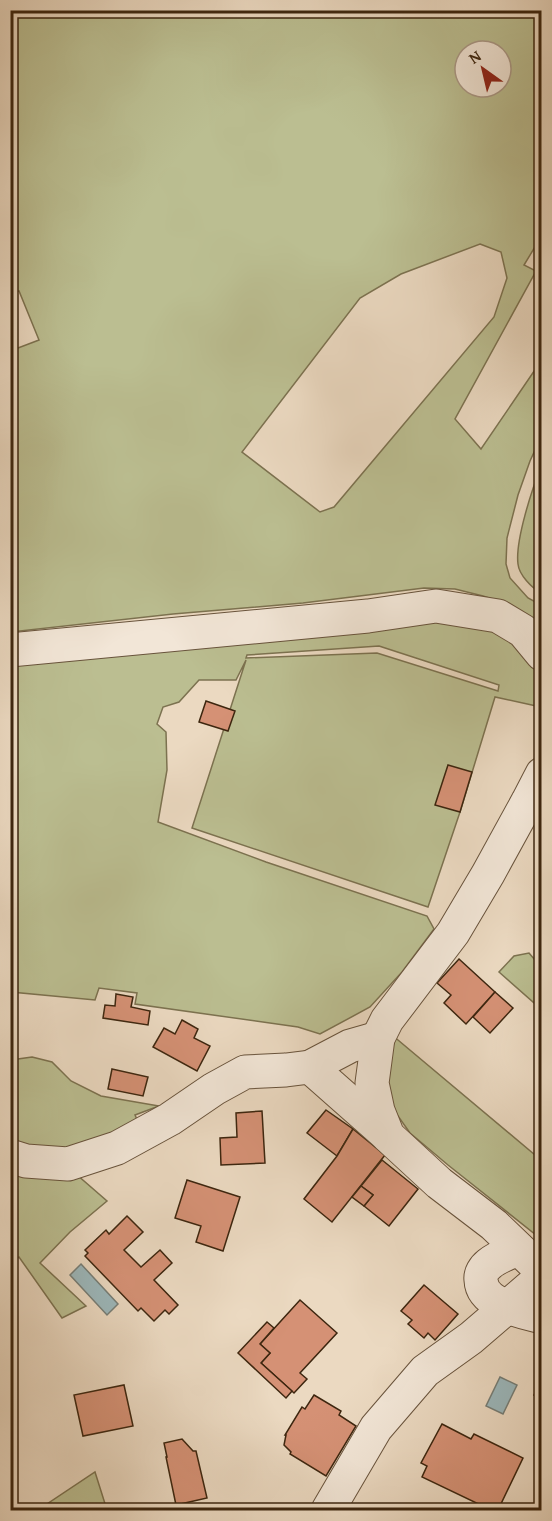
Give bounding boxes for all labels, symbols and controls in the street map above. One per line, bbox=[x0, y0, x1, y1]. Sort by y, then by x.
north arrow bbox=[453, 39, 513, 99]
text: N bbox=[463, 43, 486, 70]

